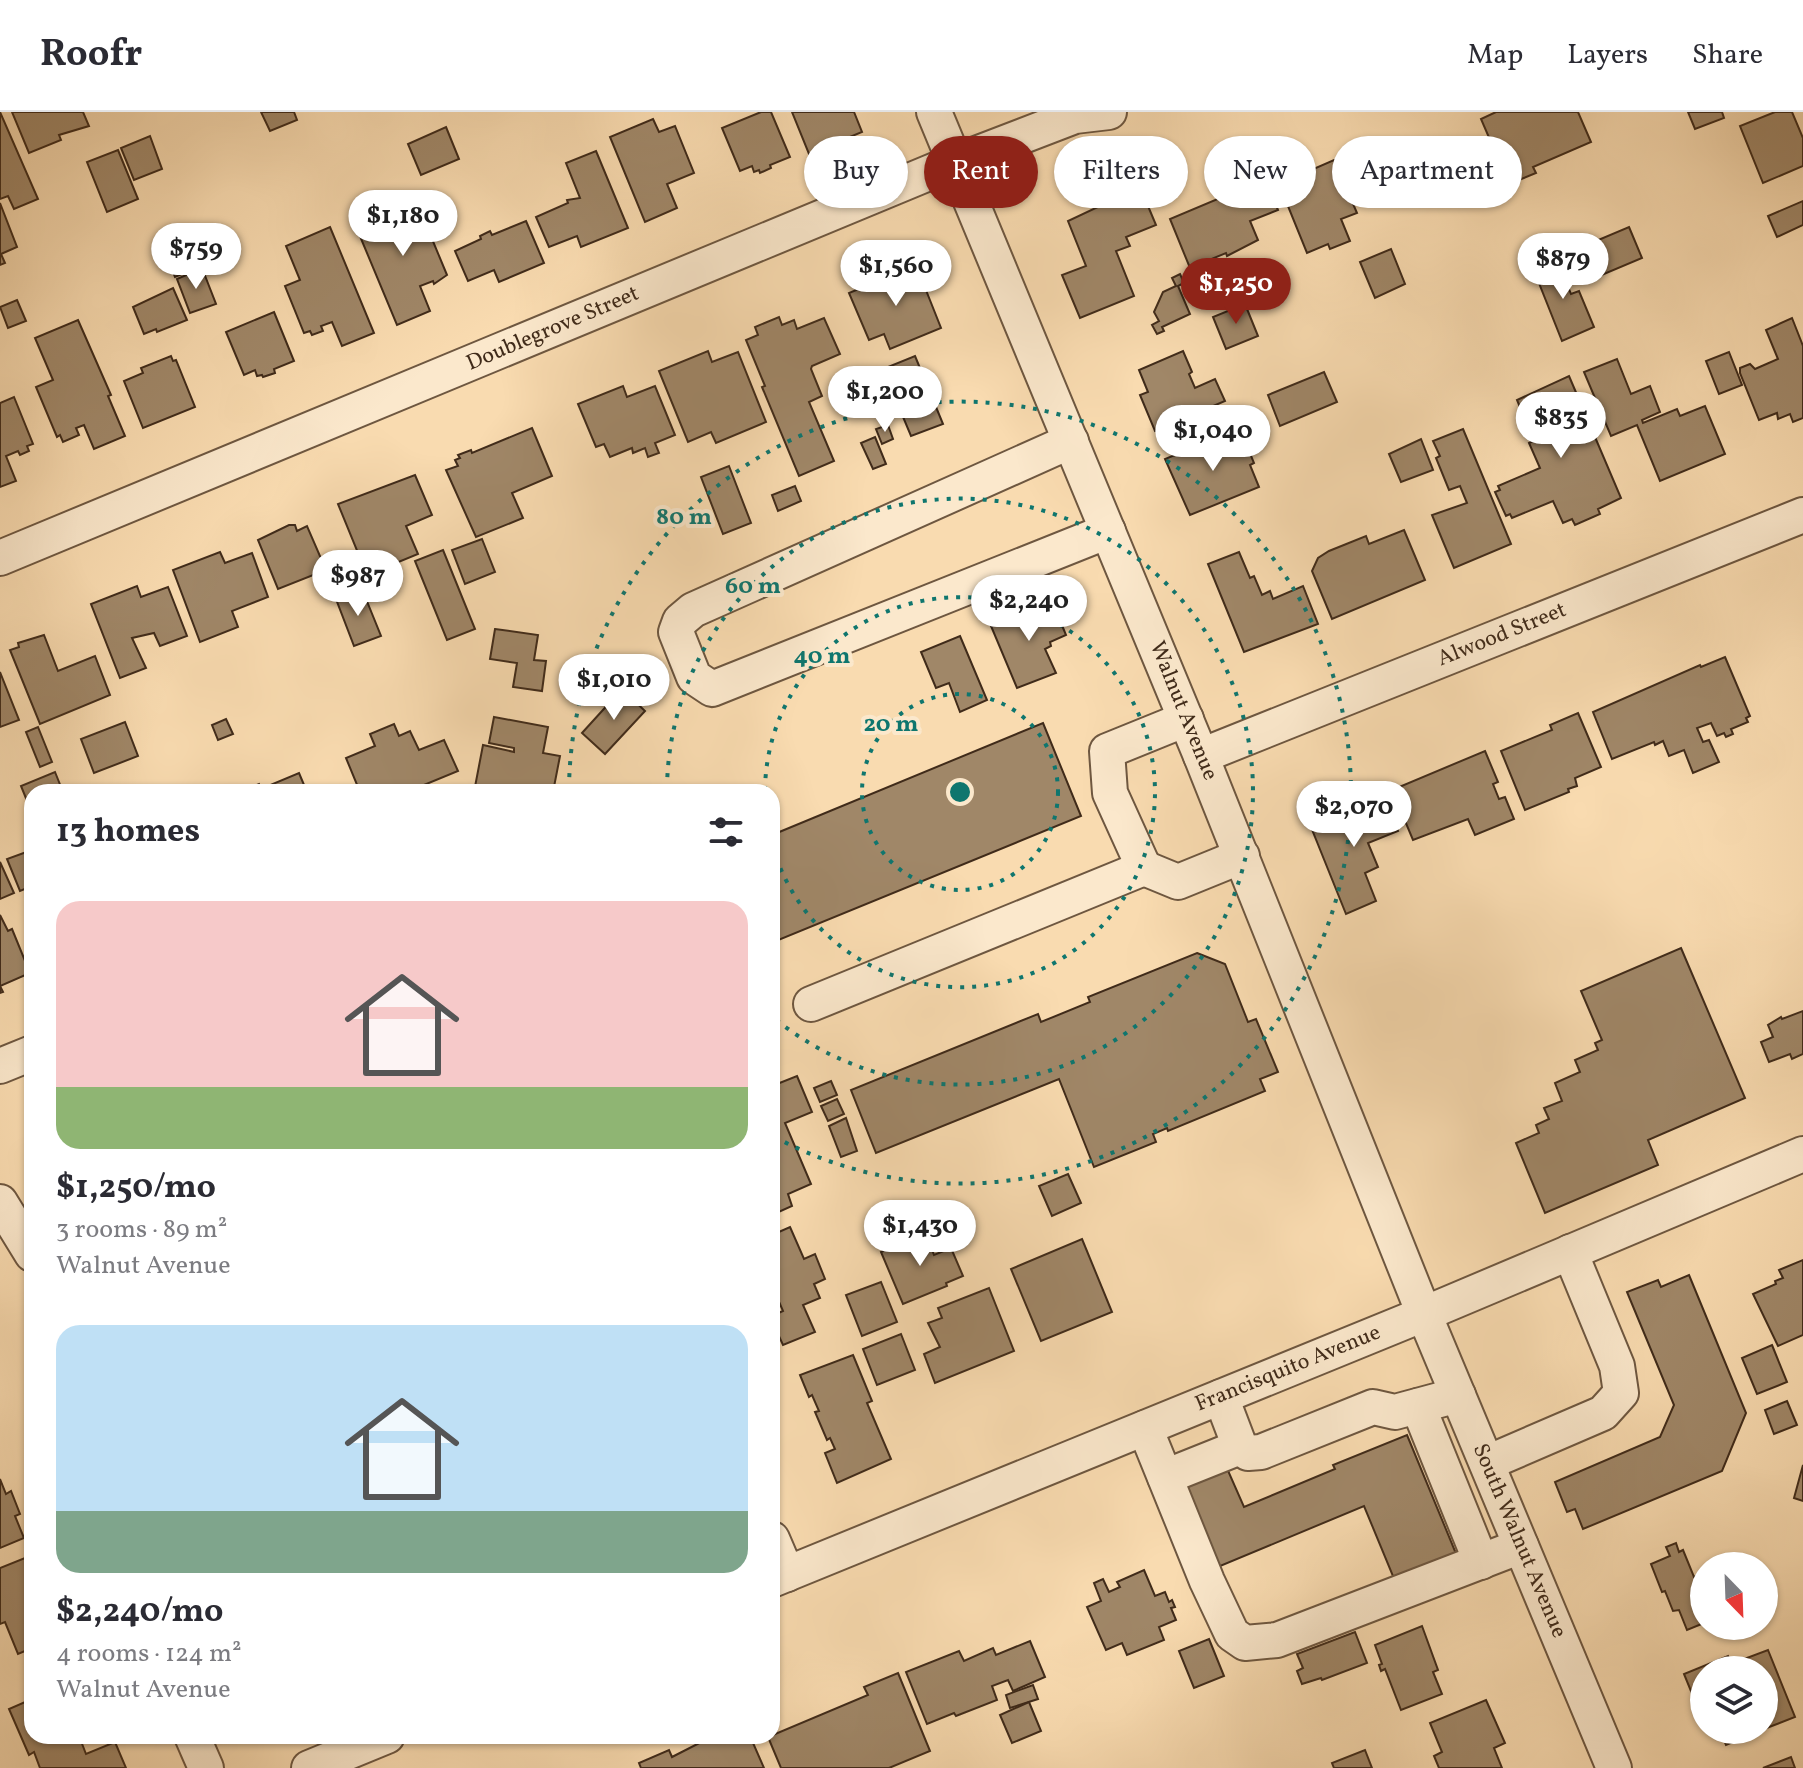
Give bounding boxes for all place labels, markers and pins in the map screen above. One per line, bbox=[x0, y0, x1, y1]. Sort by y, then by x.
pin: $1,180 bbox=[338, 190, 468, 258]
pin: $759 bbox=[149, 223, 243, 291]
pin: $879 bbox=[1516, 233, 1610, 301]
pin: $1,560 bbox=[831, 240, 961, 308]
pin: $1,250 bbox=[1171, 258, 1301, 326]
pin: $1,200 bbox=[820, 366, 950, 434]
pin: $835 bbox=[1514, 392, 1608, 460]
pin: $1,040 bbox=[1148, 405, 1278, 473]
pin: $987 bbox=[311, 550, 405, 618]
pin: $2,240 bbox=[964, 575, 1094, 643]
pin: $1,010 bbox=[549, 654, 679, 722]
centre of rings bbox=[946, 778, 974, 806]
pin: $2,070 bbox=[1289, 781, 1419, 849]
pin: $1,430 bbox=[855, 1200, 985, 1268]

